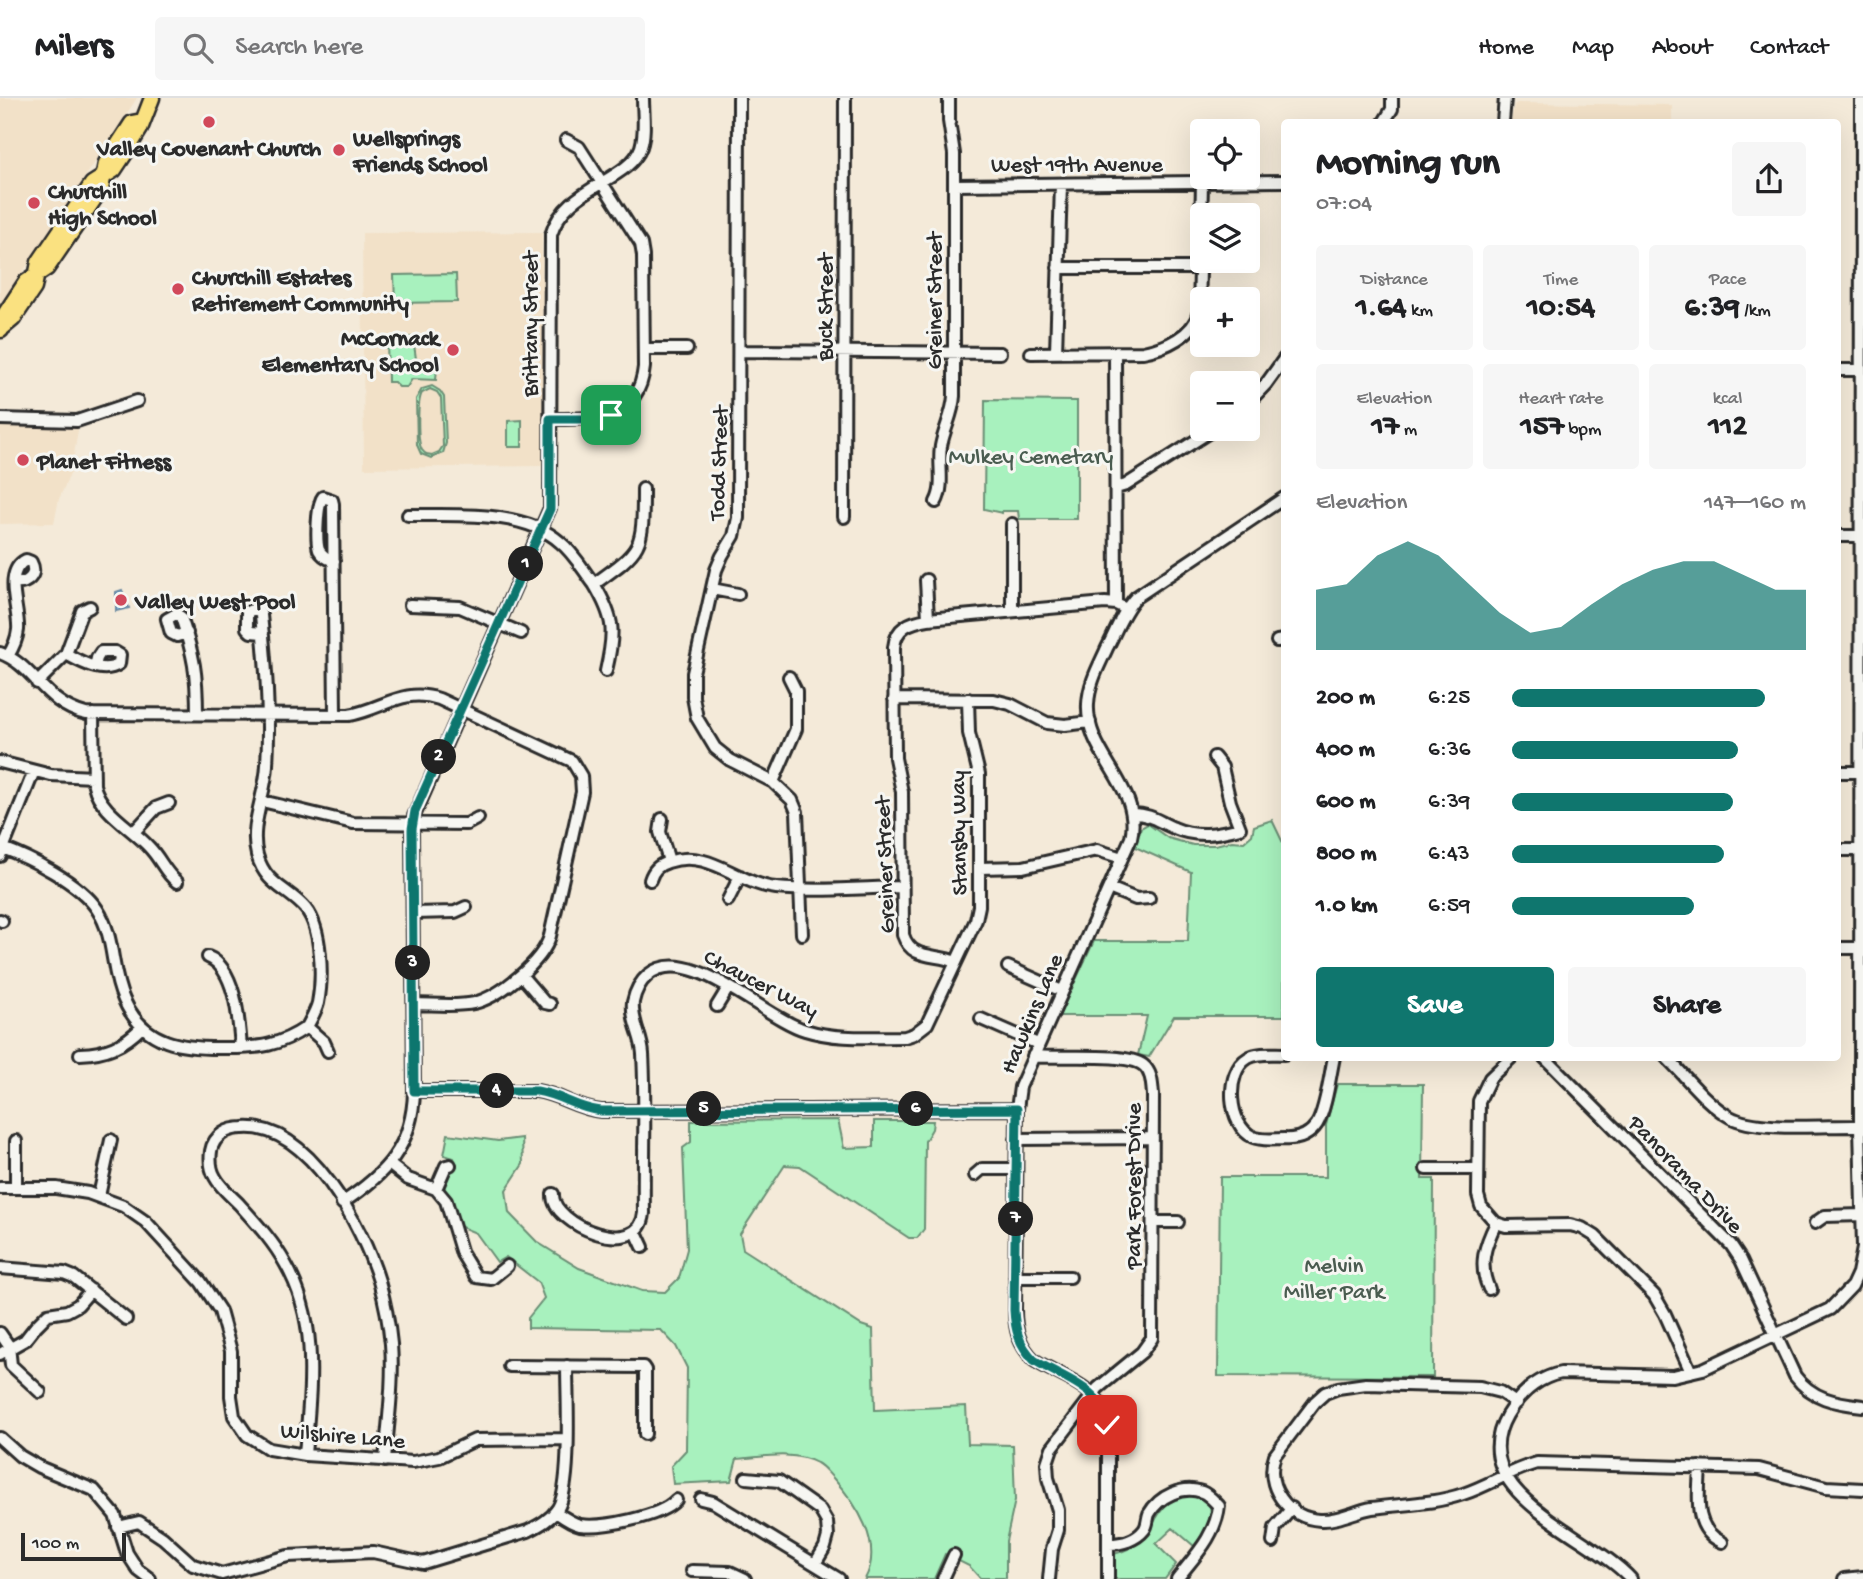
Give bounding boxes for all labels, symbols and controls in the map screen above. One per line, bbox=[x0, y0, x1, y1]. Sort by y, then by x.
search box bbox=[155, 17, 645, 80]
text: Milers bbox=[35, 29, 113, 67]
icon: search bbox=[179, 29, 217, 67]
text: Search here bbox=[235, 33, 363, 64]
text: Home bbox=[1478, 34, 1534, 63]
text: Map bbox=[1572, 34, 1614, 63]
text: About bbox=[1652, 34, 1712, 63]
text: Contact bbox=[1750, 34, 1828, 63]
marker: Valley Covenant Church bbox=[201, 114, 217, 130]
map controls bbox=[1190, 119, 1260, 441]
button: locate bbox=[1190, 119, 1260, 189]
place label: Wellsprings Friends School bbox=[352, 127, 488, 180]
place label: Valley Covenant Church bbox=[96, 137, 322, 164]
marker: Wellsprings Friends School bbox=[331, 142, 347, 158]
button: share bbox=[1732, 142, 1806, 216]
text: Morning run bbox=[1316, 143, 1500, 187]
street label: West 19th Avenue bbox=[991, 153, 1164, 180]
place label: Churchill High School bbox=[48, 180, 157, 233]
text: 07:04 bbox=[1316, 191, 1372, 218]
marker: Churchill High School bbox=[26, 195, 42, 211]
button: layers bbox=[1190, 203, 1260, 273]
street label: Greiner Street bbox=[923, 231, 950, 370]
street label: Brittany Street bbox=[519, 250, 546, 398]
street label: Buck Street bbox=[814, 252, 841, 362]
place label: Churchill Estates Retirement Community bbox=[191, 266, 409, 319]
text: Distance bbox=[1361, 269, 1428, 292]
text: Time bbox=[1544, 269, 1578, 292]
text: Pace bbox=[1709, 269, 1746, 292]
marker: Churchill Estates Retirement Community bbox=[170, 281, 186, 297]
button: + bbox=[1190, 287, 1260, 357]
text: 1.64 bbox=[1356, 292, 1407, 327]
text: 10:54 bbox=[1527, 292, 1595, 327]
text: 6:39 bbox=[1685, 292, 1740, 327]
text: km bbox=[1407, 300, 1433, 323]
text: /km bbox=[1740, 300, 1771, 323]
place label: McCornack Elementary School bbox=[262, 327, 442, 380]
marker: McCornack Elementary School bbox=[445, 342, 461, 358]
button: − bbox=[1190, 371, 1260, 441]
pin bbox=[581, 385, 641, 445]
text: Elevation bbox=[1357, 388, 1432, 411]
text: Heart rate bbox=[1518, 388, 1604, 411]
text: kcal bbox=[1713, 388, 1743, 411]
icon: arrive bbox=[592, 396, 630, 434]
street label: Todd Street bbox=[705, 404, 736, 523]
text: 17 bbox=[1371, 411, 1399, 446]
text: 157 bbox=[1521, 411, 1564, 446]
text: 112 bbox=[1708, 411, 1747, 446]
text: m bbox=[1399, 419, 1417, 442]
text: bpm bbox=[1564, 419, 1601, 442]
park label: Mulkey Cemetary bbox=[949, 445, 1113, 472]
place label: Planet Fitness bbox=[35, 450, 173, 477]
marker: Planet Fitness bbox=[15, 452, 31, 468]
text: Elevation bbox=[1316, 490, 1407, 517]
text: 147–160 m bbox=[1704, 490, 1806, 517]
pin: 1 bbox=[508, 546, 544, 582]
text: 1 bbox=[522, 552, 529, 575]
place label: Valley West Pool bbox=[134, 590, 296, 617]
marker: Valley West Pool bbox=[113, 592, 129, 608]
text: 200 m bbox=[1316, 685, 1375, 712]
text: 6:25 bbox=[1428, 685, 1470, 712]
text: 400 m bbox=[1316, 737, 1375, 764]
text: 6:36 bbox=[1428, 737, 1470, 764]
pin: 2 bbox=[422, 740, 457, 774]
text: 2 bbox=[434, 745, 443, 768]
street label: Stansby Way bbox=[946, 770, 975, 896]
text: 600 m bbox=[1316, 789, 1376, 816]
text: 6:39 bbox=[1428, 789, 1470, 816]
street label: Greiner Street bbox=[871, 794, 902, 934]
text: 800 m bbox=[1316, 841, 1377, 868]
text: 6:43 bbox=[1428, 841, 1470, 868]
text: 1.0 km bbox=[1316, 893, 1378, 920]
text: 6:59 bbox=[1428, 893, 1471, 920]
street label: Chaucer Way bbox=[698, 945, 822, 1026]
pin: 3 bbox=[396, 946, 430, 980]
street label: Hawkins Lane bbox=[996, 949, 1071, 1078]
text: 3 bbox=[408, 951, 417, 974]
button: Save bbox=[1316, 967, 1554, 1047]
button: Share bbox=[1568, 967, 1806, 1047]
pin: 4 bbox=[480, 1074, 514, 1108]
text: 4 bbox=[492, 1079, 501, 1102]
pin: 5 bbox=[686, 1091, 722, 1126]
pin: 6 bbox=[898, 1091, 934, 1126]
text: 5 bbox=[699, 1097, 709, 1120]
text: 6 bbox=[911, 1097, 920, 1120]
street label: Park Forest Drive bbox=[1122, 1102, 1149, 1270]
street label: Panorama Drive bbox=[1621, 1110, 1748, 1241]
pin: 7 bbox=[998, 1202, 1034, 1236]
text: 7 bbox=[1011, 1207, 1020, 1230]
park label: Melvin Miller Park bbox=[1284, 1254, 1387, 1307]
pin bbox=[1077, 1395, 1137, 1455]
icon: check bbox=[1088, 1406, 1126, 1444]
street label: Wilshire Lane bbox=[279, 1419, 407, 1456]
scale bar bbox=[21, 1530, 126, 1562]
text: 100 m bbox=[32, 1533, 79, 1556]

